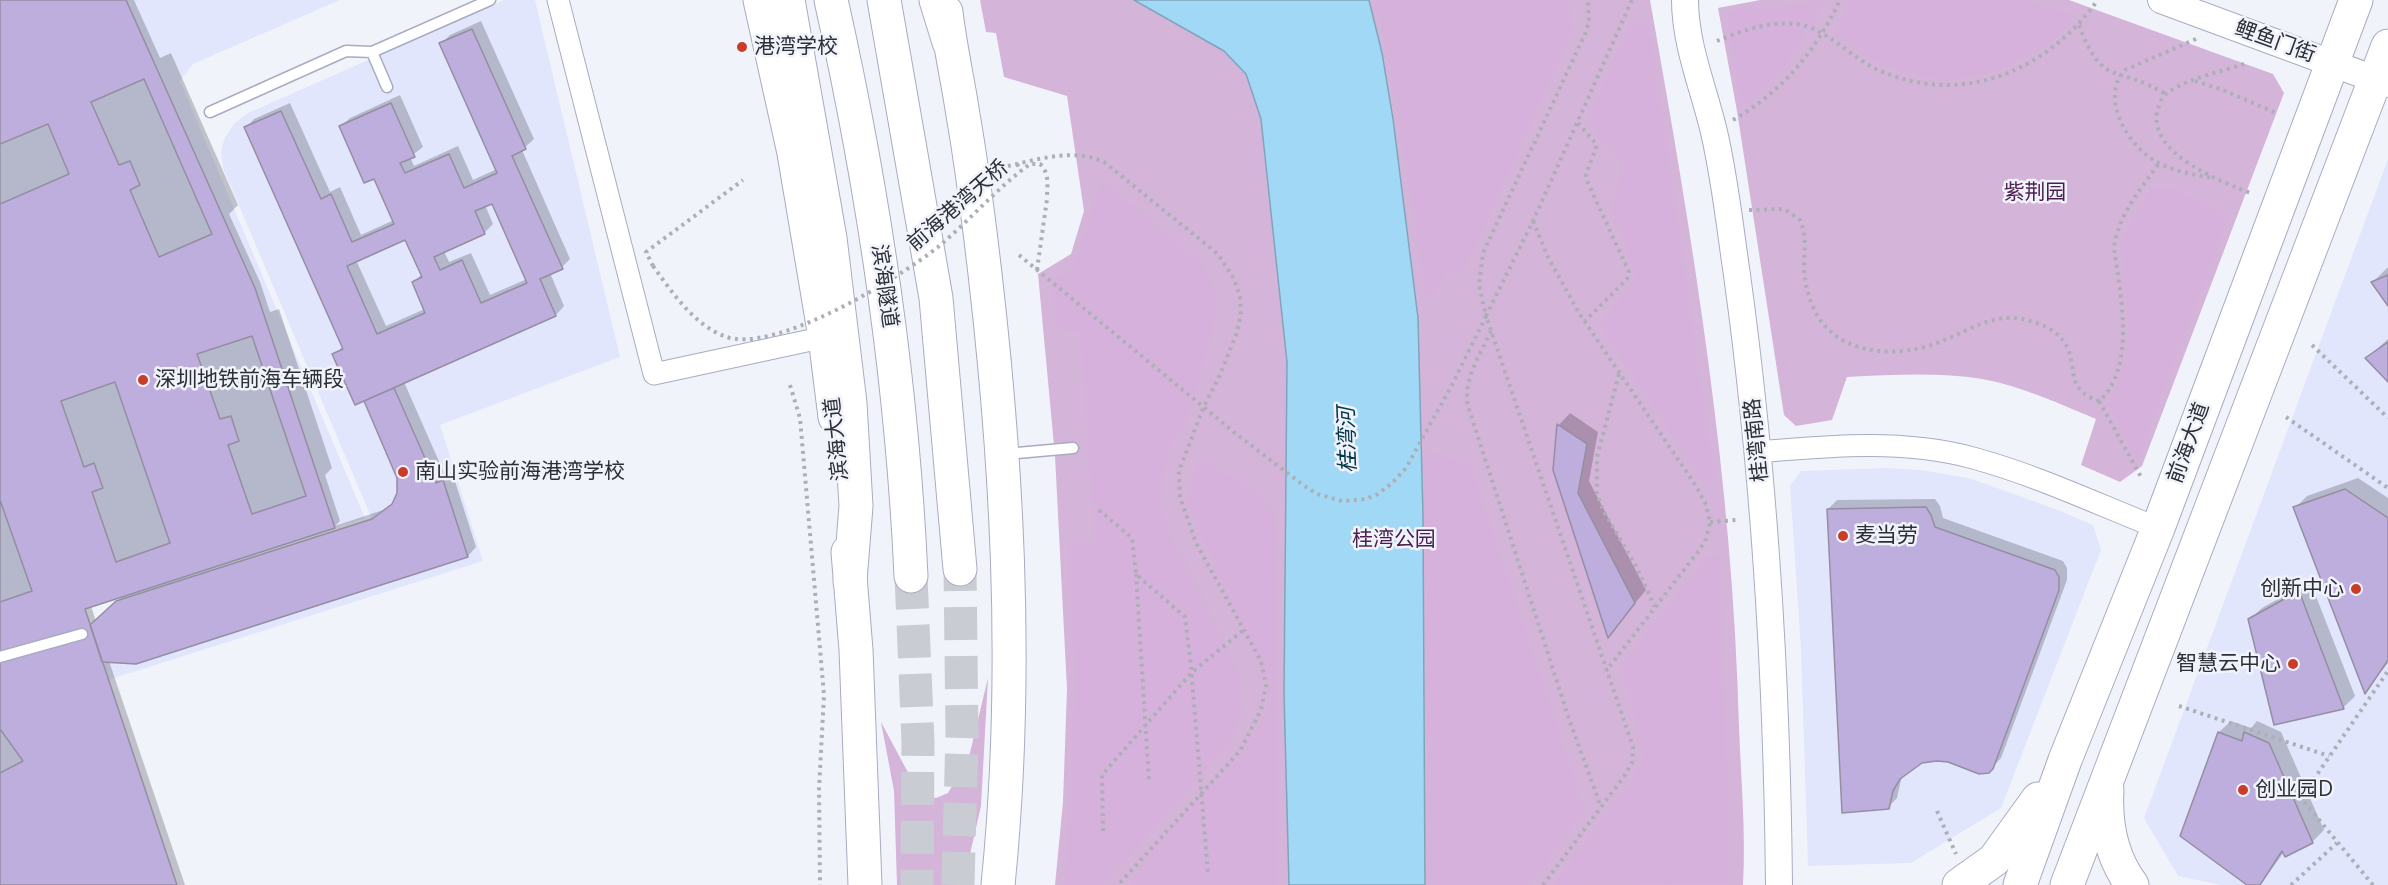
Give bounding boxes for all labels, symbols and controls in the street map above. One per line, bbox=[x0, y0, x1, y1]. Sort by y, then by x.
street label: 鲤鱼门街 bbox=[2231, 16, 2319, 68]
place label: 港湾学校 bbox=[754, 34, 838, 60]
marker: 港湾学校 bbox=[735, 40, 749, 54]
street label: 前海港湾天桥 bbox=[902, 155, 1014, 257]
park label: 紫荆园 bbox=[2004, 180, 2066, 206]
street label: 滨海隧道 bbox=[866, 243, 902, 329]
place label: 深圳地铁前海车辆段 bbox=[155, 367, 344, 393]
marker: 深圳地铁前海车辆段 bbox=[136, 373, 150, 387]
street label: 滨海大道 bbox=[820, 396, 854, 482]
street label: 桂湾南路 bbox=[1740, 397, 1774, 483]
street label: 前海大道 bbox=[2163, 399, 2215, 487]
water label: 桂湾河 bbox=[1334, 407, 1362, 473]
place label: 南山实验前海港湾学校 bbox=[415, 459, 625, 485]
marker: 南山实验前海港湾学校 bbox=[396, 465, 410, 479]
place label: 麦当劳 bbox=[1855, 523, 1918, 549]
park label: 桂湾公园 bbox=[1352, 527, 1436, 553]
marker: 麦当劳 bbox=[1836, 529, 1850, 543]
place label: 创新中心 bbox=[2260, 576, 2344, 602]
marker: 创新中心 bbox=[2349, 582, 2363, 596]
place label: 智慧云中心 bbox=[2176, 651, 2281, 677]
marker: 智慧云中心 bbox=[2286, 657, 2300, 671]
place label: 创业园D bbox=[2255, 777, 2333, 803]
marker: 创业园D bbox=[2236, 783, 2250, 797]

